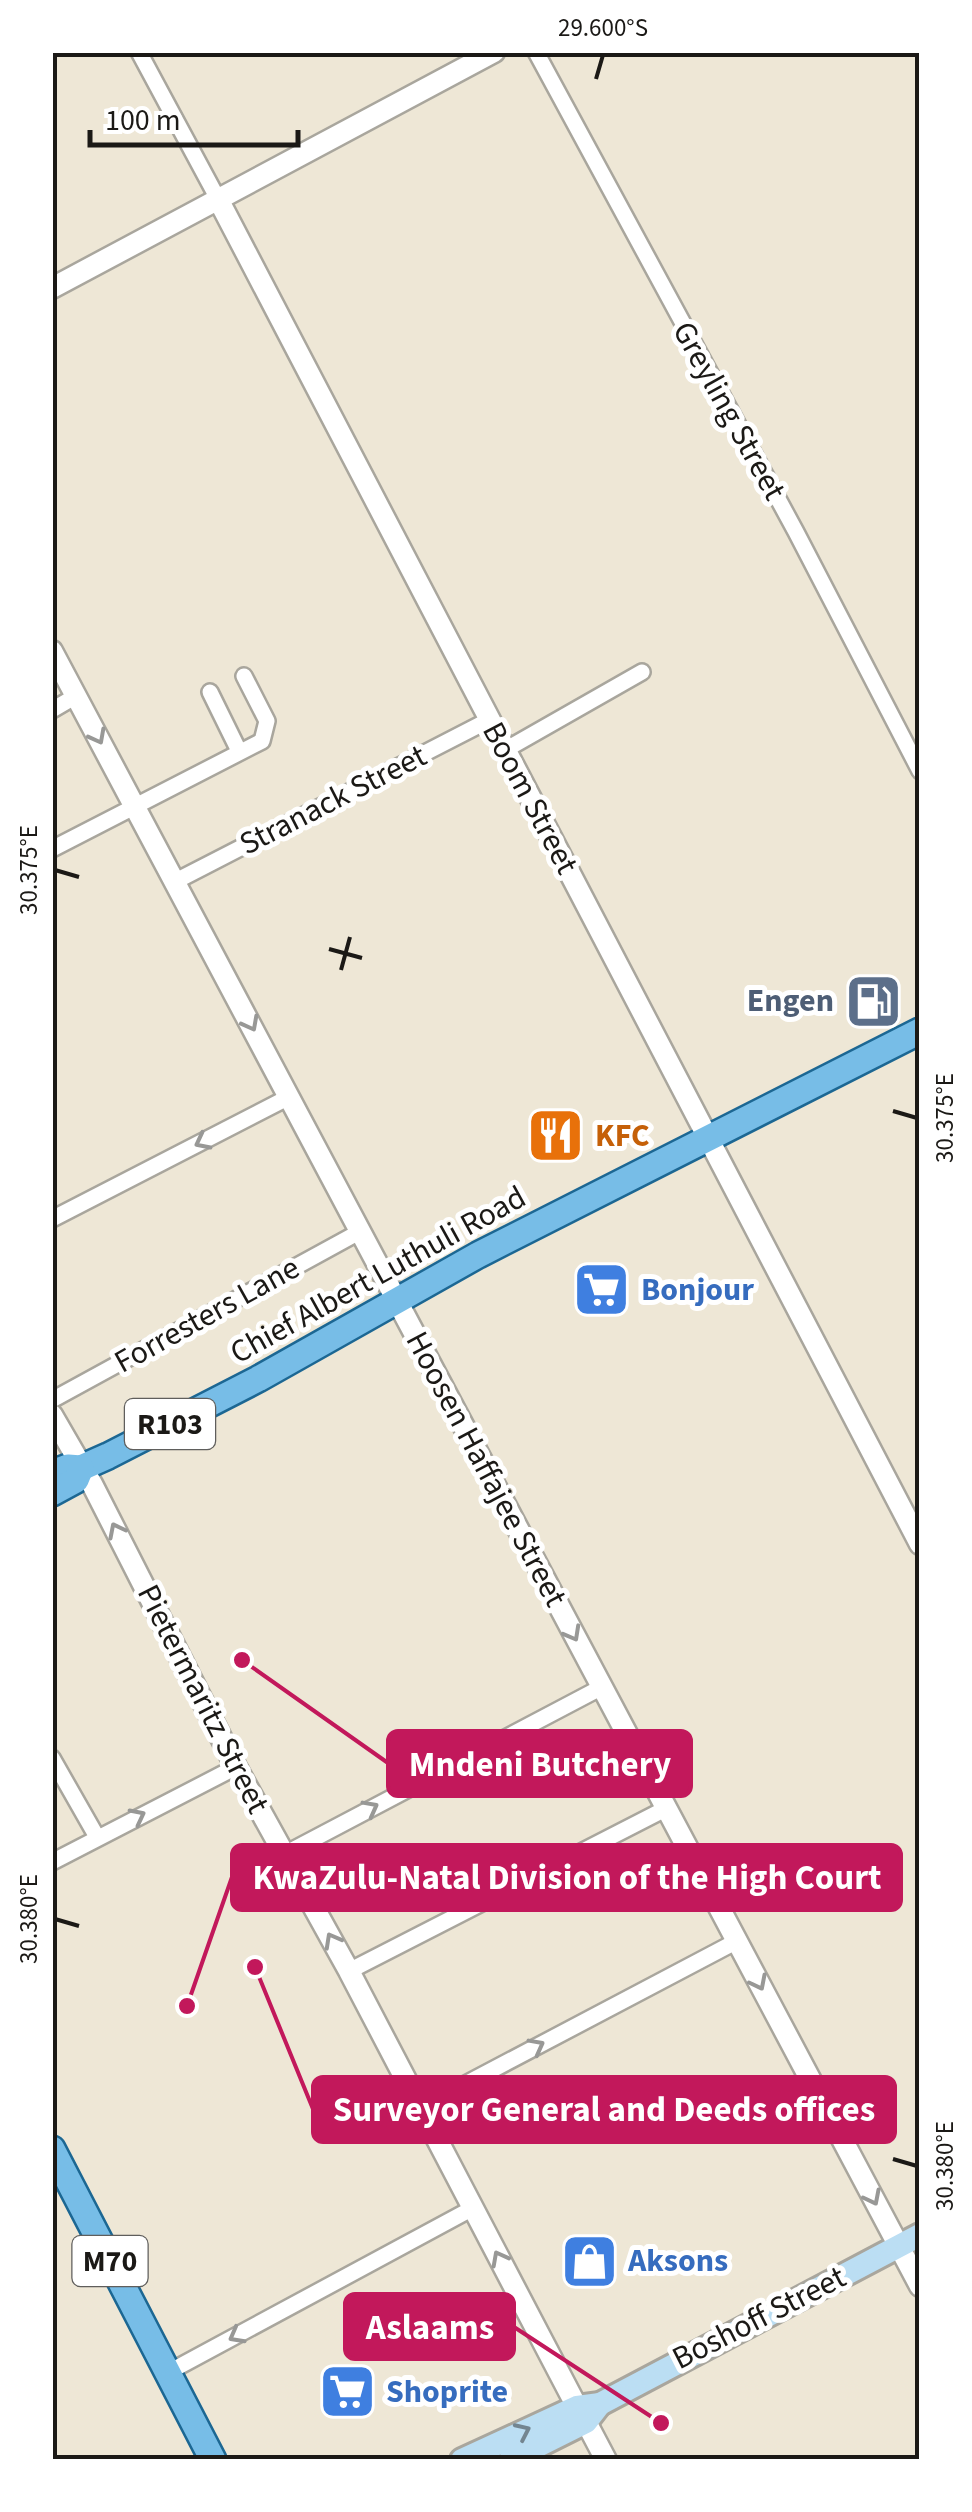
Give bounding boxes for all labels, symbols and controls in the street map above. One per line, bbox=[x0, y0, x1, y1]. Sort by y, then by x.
text: 29.600°S bbox=[558, 10, 648, 46]
scale bar bbox=[90, 85, 298, 147]
text: 100 m bbox=[105, 99, 181, 142]
street label: Greyling Street bbox=[661, 313, 797, 509]
street label: Boom Street bbox=[471, 714, 590, 883]
one-way arrow bbox=[86, 726, 106, 744]
street label: Stranack Street bbox=[232, 733, 435, 867]
text: 30.375°E bbox=[11, 825, 47, 915]
fuel station icon: Engen bbox=[843, 971, 903, 1031]
place label: Engen bbox=[747, 978, 834, 1024]
one-way arrow bbox=[239, 1013, 258, 1031]
text: 30.375°E bbox=[927, 1073, 963, 1163]
restaurant icon: KFC bbox=[526, 1106, 586, 1166]
place label: KFC bbox=[595, 1113, 650, 1159]
one-way arrow bbox=[195, 1130, 213, 1149]
street label: Chief Albert Luthuli Road bbox=[222, 1174, 534, 1376]
street label: Forresters Lane bbox=[106, 1245, 308, 1385]
supermarket icon: Bonjour bbox=[572, 1260, 632, 1320]
place label: Bonjour bbox=[641, 1267, 754, 1313]
street label: Hoosen Haffajee Street bbox=[394, 1323, 578, 1615]
road number: R103 bbox=[125, 1399, 215, 1449]
one-way arrow bbox=[109, 1523, 128, 1541]
street label: Pietermaritz Street bbox=[125, 1577, 281, 1822]
one-way arrow bbox=[561, 1624, 581, 1642]
callout: Mndeni Butchery bbox=[388, 1731, 691, 1796]
text: Mndeni Butchery bbox=[409, 1740, 671, 1790]
one-way arrow bbox=[361, 1801, 379, 1820]
one-way arrow bbox=[128, 1809, 146, 1828]
callout: KwaZulu-Natal Division of the High Court bbox=[232, 1845, 901, 1910]
text: KwaZulu-Natal Division of the High Court bbox=[252, 1853, 882, 1903]
text: 30.380°E bbox=[11, 1874, 47, 1964]
one-way arrow bbox=[325, 1932, 344, 1950]
one-way arrow bbox=[746, 1973, 766, 1991]
one-way arrow bbox=[527, 2039, 545, 2058]
callout: Surveyor General and Deeds offices bbox=[313, 2077, 895, 2142]
text: Surveyor General and Deeds offices bbox=[333, 2085, 875, 2135]
text: 30.380°E bbox=[927, 2121, 963, 2211]
one-way arrow bbox=[861, 2187, 880, 2205]
shop icon: Aksons bbox=[559, 2231, 619, 2291]
road number: M70 bbox=[72, 2236, 148, 2286]
place label: Aksons bbox=[627, 2238, 728, 2284]
one-way arrow bbox=[492, 2251, 512, 2269]
street label: Boshoff Street bbox=[664, 2254, 854, 2381]
callout: Aslaams bbox=[345, 2294, 514, 2359]
text: Aslaams bbox=[365, 2303, 494, 2353]
one-way arrow bbox=[228, 2323, 246, 2343]
supermarket icon: Shoprite bbox=[317, 2362, 377, 2422]
place label: Shoprite bbox=[386, 2369, 508, 2415]
one-way arrow bbox=[513, 2424, 531, 2444]

